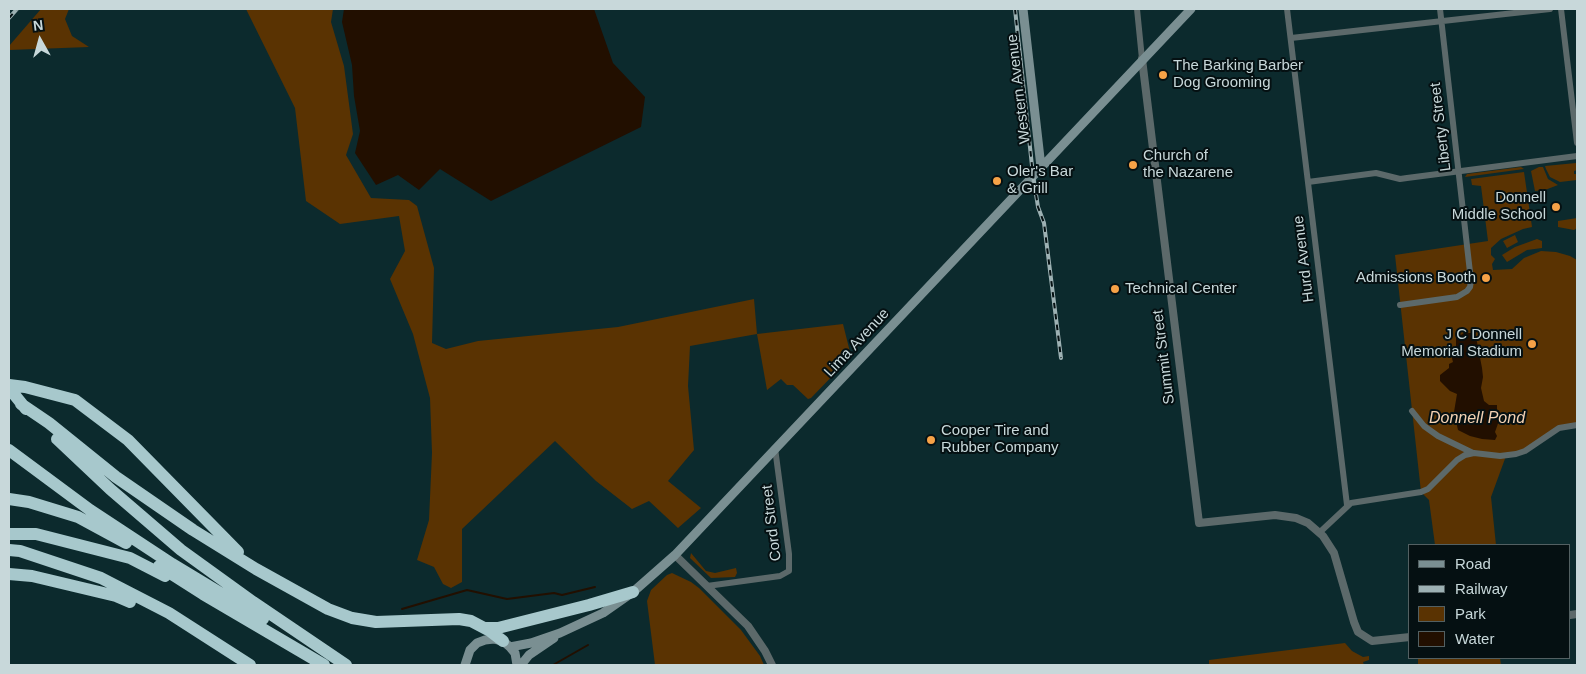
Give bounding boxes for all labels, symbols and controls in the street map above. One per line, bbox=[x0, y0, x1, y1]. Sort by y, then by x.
north arrow bbox=[15, 15, 65, 65]
text: N bbox=[32, 17, 44, 34]
street label: Western Avenue bbox=[1003, 33, 1035, 145]
place label: The Barking Barber Dog Grooming bbox=[1173, 57, 1303, 92]
marker: The Barking Barber Dog Grooming bbox=[1157, 69, 1169, 81]
street label: Liberty Street bbox=[1427, 82, 1455, 172]
place label: Church of the Nazarene bbox=[1143, 147, 1233, 182]
marker: Church of the Nazarene bbox=[1127, 159, 1139, 171]
place label: Oler's Bar & Grill bbox=[1007, 163, 1073, 198]
marker: Oler's Bar & Grill bbox=[991, 175, 1003, 187]
place label: Donnell Middle School bbox=[1452, 189, 1546, 224]
marker: Donnell Middle School bbox=[1550, 201, 1562, 213]
street label: Hurd Avenue bbox=[1290, 215, 1318, 303]
place label: Admissions Booth bbox=[1356, 269, 1476, 287]
marker: Admissions Booth bbox=[1480, 272, 1492, 284]
place label: Technical Center bbox=[1125, 280, 1237, 298]
marker: Technical Center bbox=[1109, 283, 1121, 295]
street label: Lima Avenue bbox=[821, 305, 893, 381]
street label: Summit Street bbox=[1149, 309, 1179, 405]
place label: J C Donnell Memorial Stadium bbox=[1401, 326, 1522, 361]
marker: J C Donnell Memorial Stadium bbox=[1526, 338, 1538, 350]
water label: Donnell Pond bbox=[1429, 409, 1525, 429]
place label: Cooper Tire and Rubber Company bbox=[941, 422, 1059, 457]
marker: Cooper Tire and Rubber Company bbox=[925, 434, 937, 446]
street label: Cord Street bbox=[758, 484, 786, 562]
legend bbox=[1408, 544, 1571, 659]
text: Road bbox=[1455, 555, 1491, 572]
text: Railway bbox=[1455, 580, 1508, 597]
text: Park bbox=[1455, 605, 1486, 622]
text: Water bbox=[1455, 630, 1494, 647]

